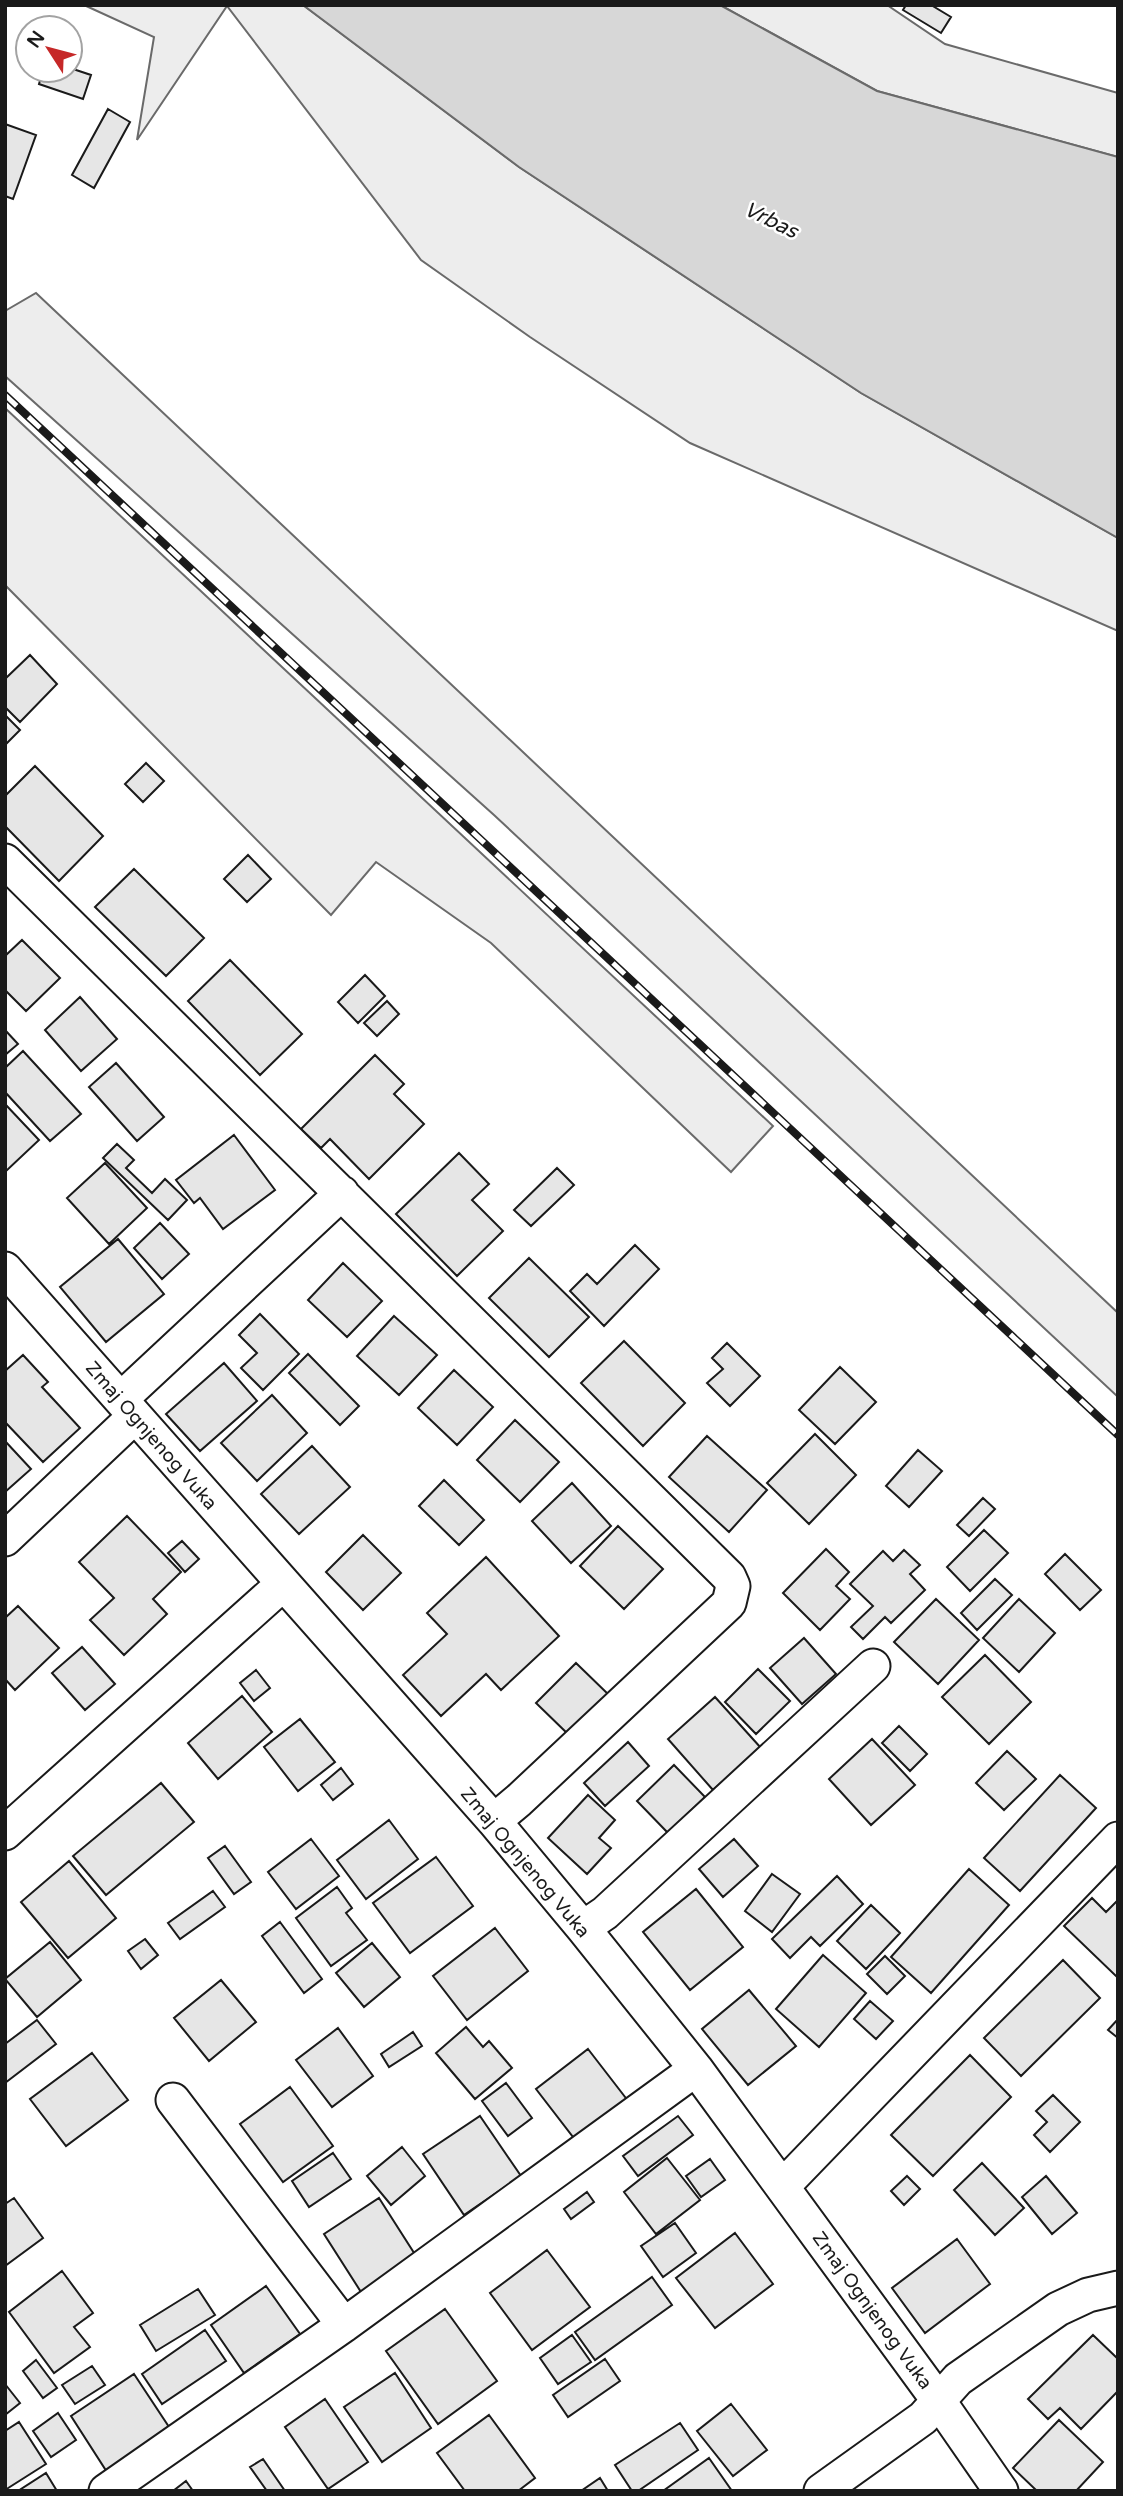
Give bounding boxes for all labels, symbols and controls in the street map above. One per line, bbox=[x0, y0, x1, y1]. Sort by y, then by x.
north arrow bbox=[14, 14, 84, 84]
text: N bbox=[23, 27, 49, 52]
water label: Vrbas bbox=[740, 197, 804, 245]
street label: Zmaj Ognjenog Vuka bbox=[81, 1357, 222, 1514]
street label: Zmaj Ognjenog Vuka bbox=[456, 1783, 594, 1942]
street label: Zmaj Ognjenog Vuka bbox=[808, 2228, 937, 2394]

